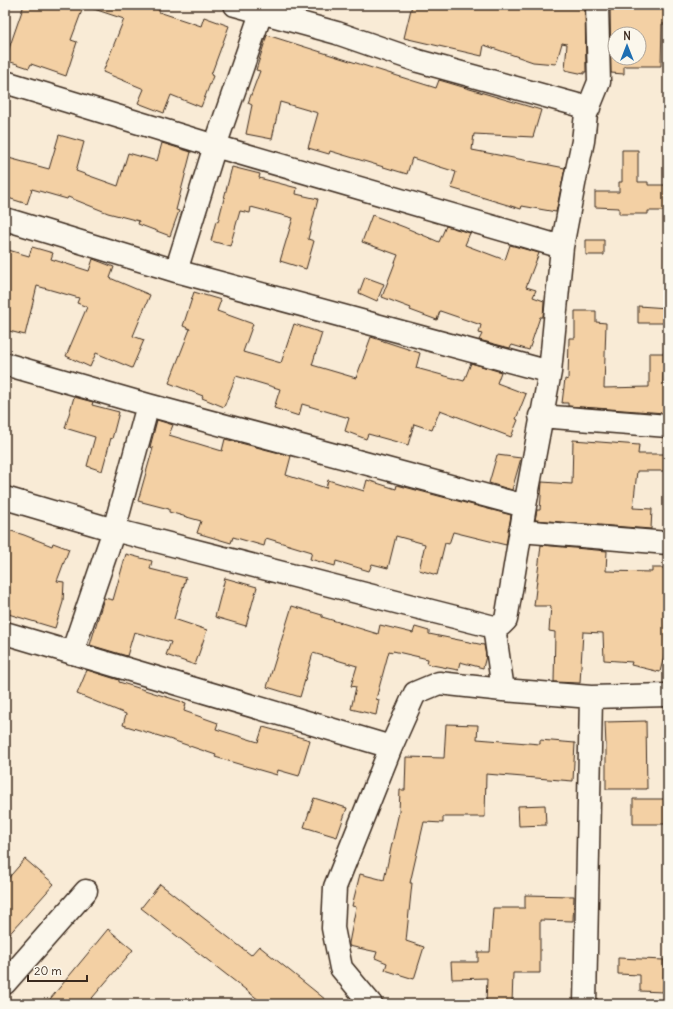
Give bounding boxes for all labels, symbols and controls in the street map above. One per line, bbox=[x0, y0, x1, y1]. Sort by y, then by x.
north arrow bbox=[607, 26, 647, 66]
text: N bbox=[623, 29, 631, 43]
scale bar bbox=[28, 957, 87, 983]
text: 20 m bbox=[34, 963, 62, 978]

